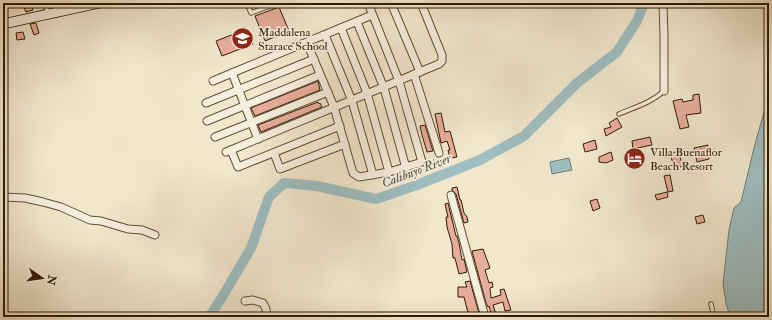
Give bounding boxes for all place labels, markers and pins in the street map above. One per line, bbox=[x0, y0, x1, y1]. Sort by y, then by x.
place label: Maddalena Starace School bbox=[258, 25, 328, 54]
school or university icon: Maddalena Starace School bbox=[230, 26, 256, 52]
place label: Villa Buenaflor Beach Resort bbox=[650, 145, 722, 174]
hotel icon: Villa Buenaflor Beach Resort bbox=[622, 146, 648, 172]

